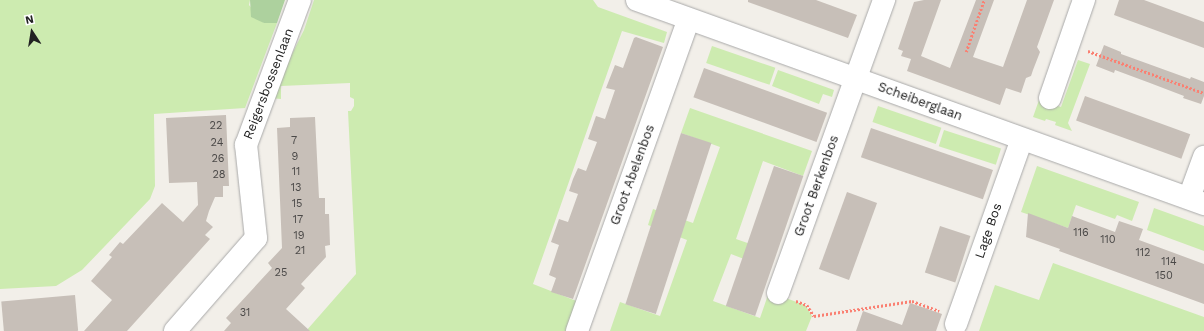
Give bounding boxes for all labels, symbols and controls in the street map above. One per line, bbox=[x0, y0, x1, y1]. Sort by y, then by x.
north arrow bbox=[12, 12, 52, 52]
text: N bbox=[24, 13, 35, 27]
street label: Reigersbossenlaan bbox=[241, 26, 297, 142]
street label: Scheiberglaan bbox=[876, 79, 964, 125]
house number: 22 bbox=[210, 119, 222, 133]
street label: Groot Abelenbos bbox=[607, 122, 659, 228]
street label: Groot Berkenbos bbox=[791, 133, 843, 239]
house number: 7 bbox=[291, 134, 297, 148]
house number: 24 bbox=[211, 136, 223, 150]
house number: 9 bbox=[292, 150, 298, 164]
house number: 26 bbox=[211, 152, 225, 166]
house number: 11 bbox=[292, 165, 300, 179]
house number: 28 bbox=[212, 168, 226, 182]
house number: 13 bbox=[291, 181, 301, 195]
house number: 15 bbox=[292, 197, 302, 211]
street label: Lage Bos bbox=[972, 201, 1006, 261]
house number: 17 bbox=[293, 213, 303, 227]
house number: 116 bbox=[1073, 226, 1089, 240]
house number: 19 bbox=[293, 229, 305, 243]
house number: 110 bbox=[1100, 233, 1116, 247]
house number: 21 bbox=[295, 244, 305, 258]
house number: 112 bbox=[1136, 246, 1150, 260]
house number: 114 bbox=[1161, 255, 1177, 269]
house number: 25 bbox=[275, 266, 287, 280]
house number: 150 bbox=[1155, 269, 1173, 283]
house number: 31 bbox=[240, 306, 250, 320]

